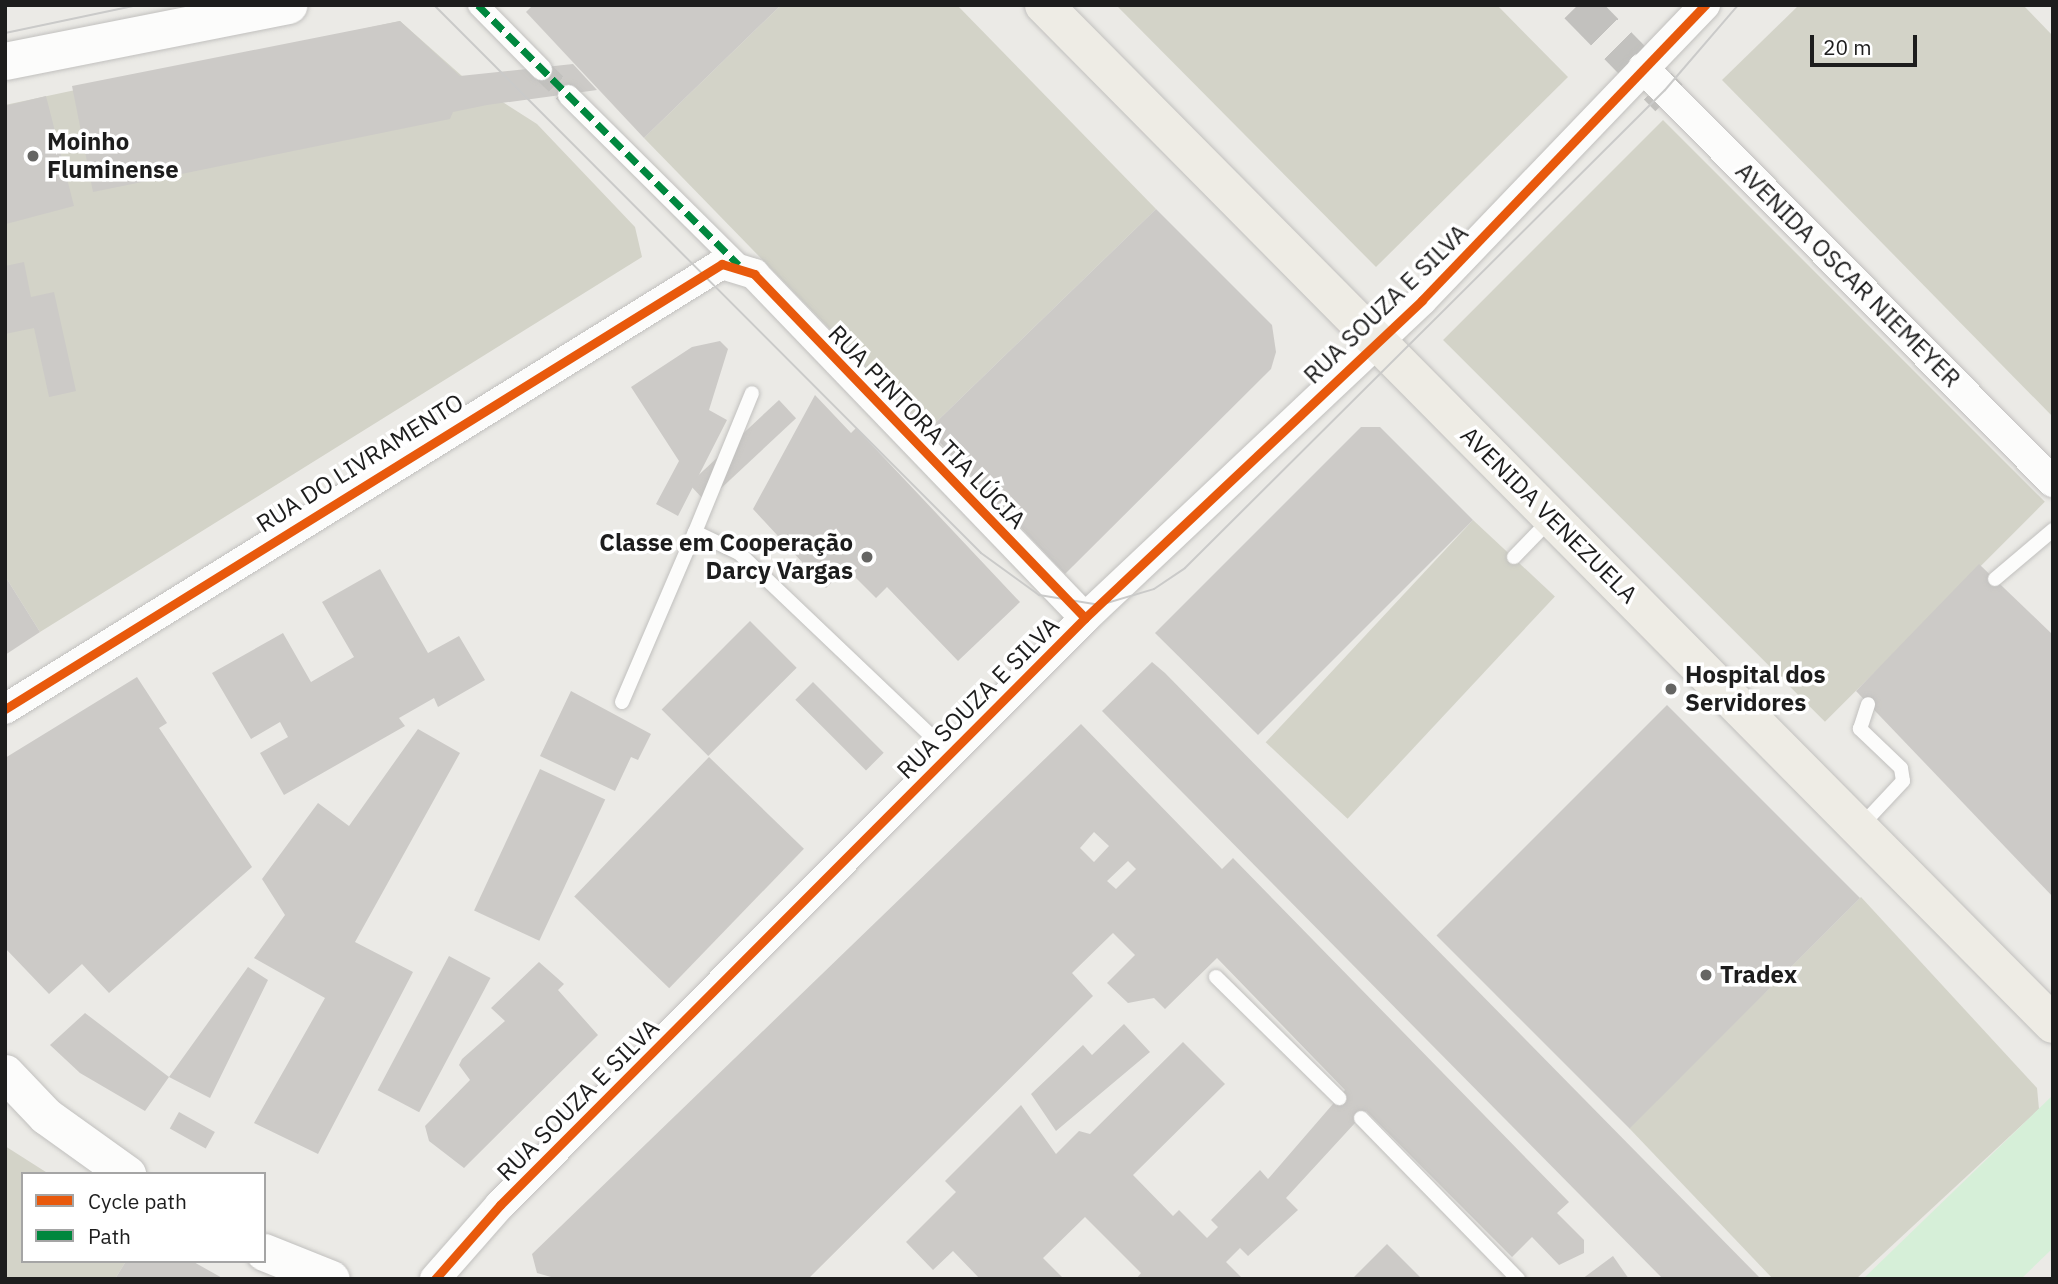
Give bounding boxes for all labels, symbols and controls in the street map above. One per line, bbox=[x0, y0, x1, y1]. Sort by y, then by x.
scale bar bbox=[1813, 21, 1920, 65]
text: 20 m bbox=[1823, 33, 1872, 61]
place label: Moinho Fluminense bbox=[47, 128, 179, 184]
marker: Moinho Fluminense bbox=[25, 148, 41, 164]
street label: AVENIDA OSCAR NIEMEYER bbox=[1730, 157, 1966, 393]
street label: RUA SOUZA E SILVA bbox=[1298, 218, 1474, 390]
street label: RUA PINTORA TIA LÚCIA bbox=[822, 319, 1032, 535]
street label: RUA DO LIVRAMENTO bbox=[251, 388, 469, 538]
street label: AVENIDA VENEZUELA bbox=[1455, 421, 1643, 609]
place label: Classe em Cooperação Darcy Vargas bbox=[599, 529, 853, 585]
marker: Classe em Cooperação Darcy Vargas bbox=[859, 549, 875, 565]
street label: RUA SOUZA E SILVA bbox=[891, 611, 1065, 785]
place label: Hospital dos Servidores bbox=[1685, 661, 1825, 717]
marker: Hospital dos Servidores bbox=[1663, 681, 1679, 697]
place label: Tradex bbox=[1720, 961, 1797, 989]
marker: Tradex bbox=[1698, 967, 1714, 983]
street label: RUA SOUZA E SILVA bbox=[491, 1013, 665, 1187]
legend bbox=[21, 1172, 266, 1263]
text: Cycle path bbox=[88, 1187, 187, 1215]
text: Path bbox=[88, 1222, 131, 1250]

